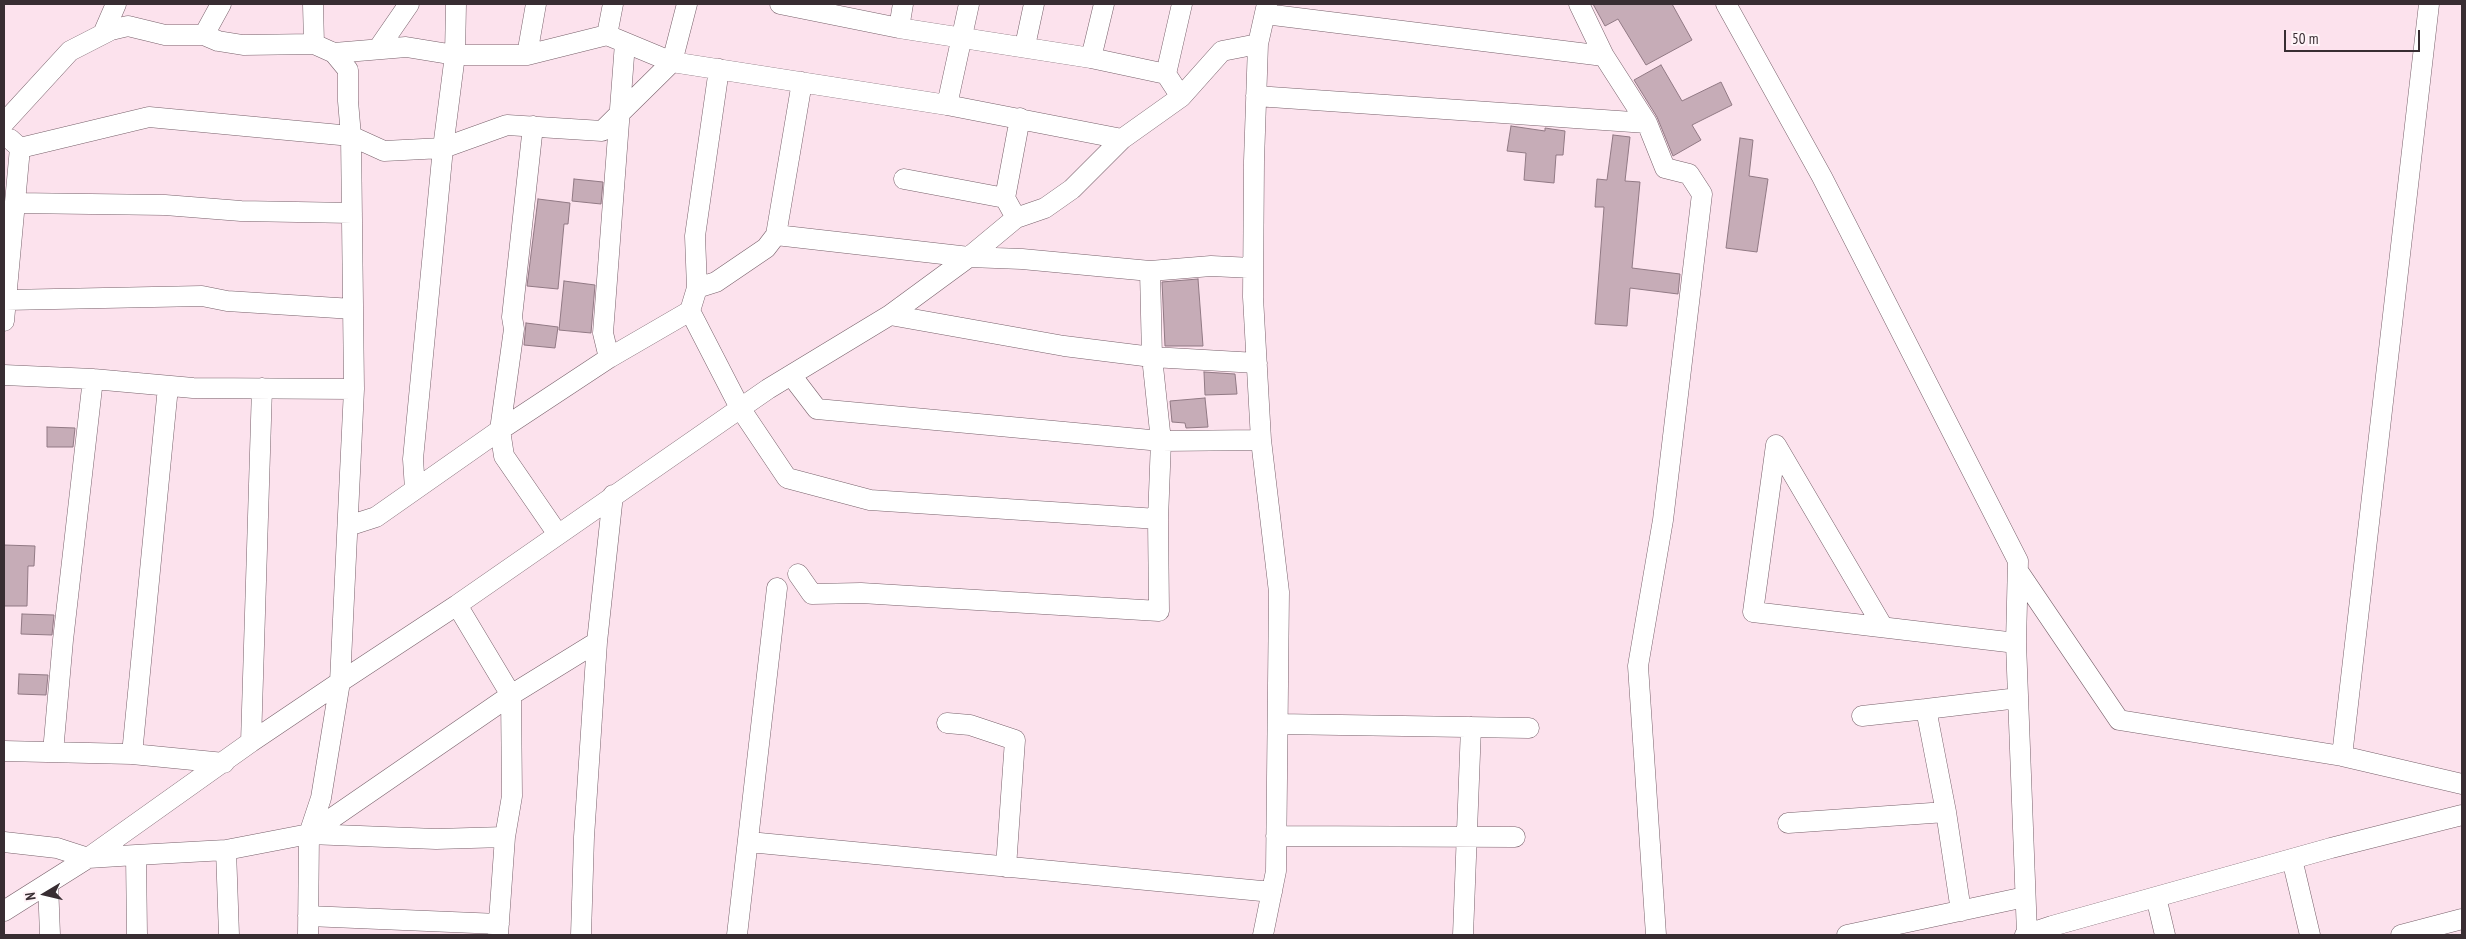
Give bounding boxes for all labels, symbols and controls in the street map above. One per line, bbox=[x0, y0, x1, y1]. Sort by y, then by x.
scale bar bbox=[2286, 20, 2422, 52]
text: 50 m bbox=[2292, 29, 2318, 48]
north arrow bbox=[20, 869, 70, 919]
text: N bbox=[21, 891, 40, 901]

